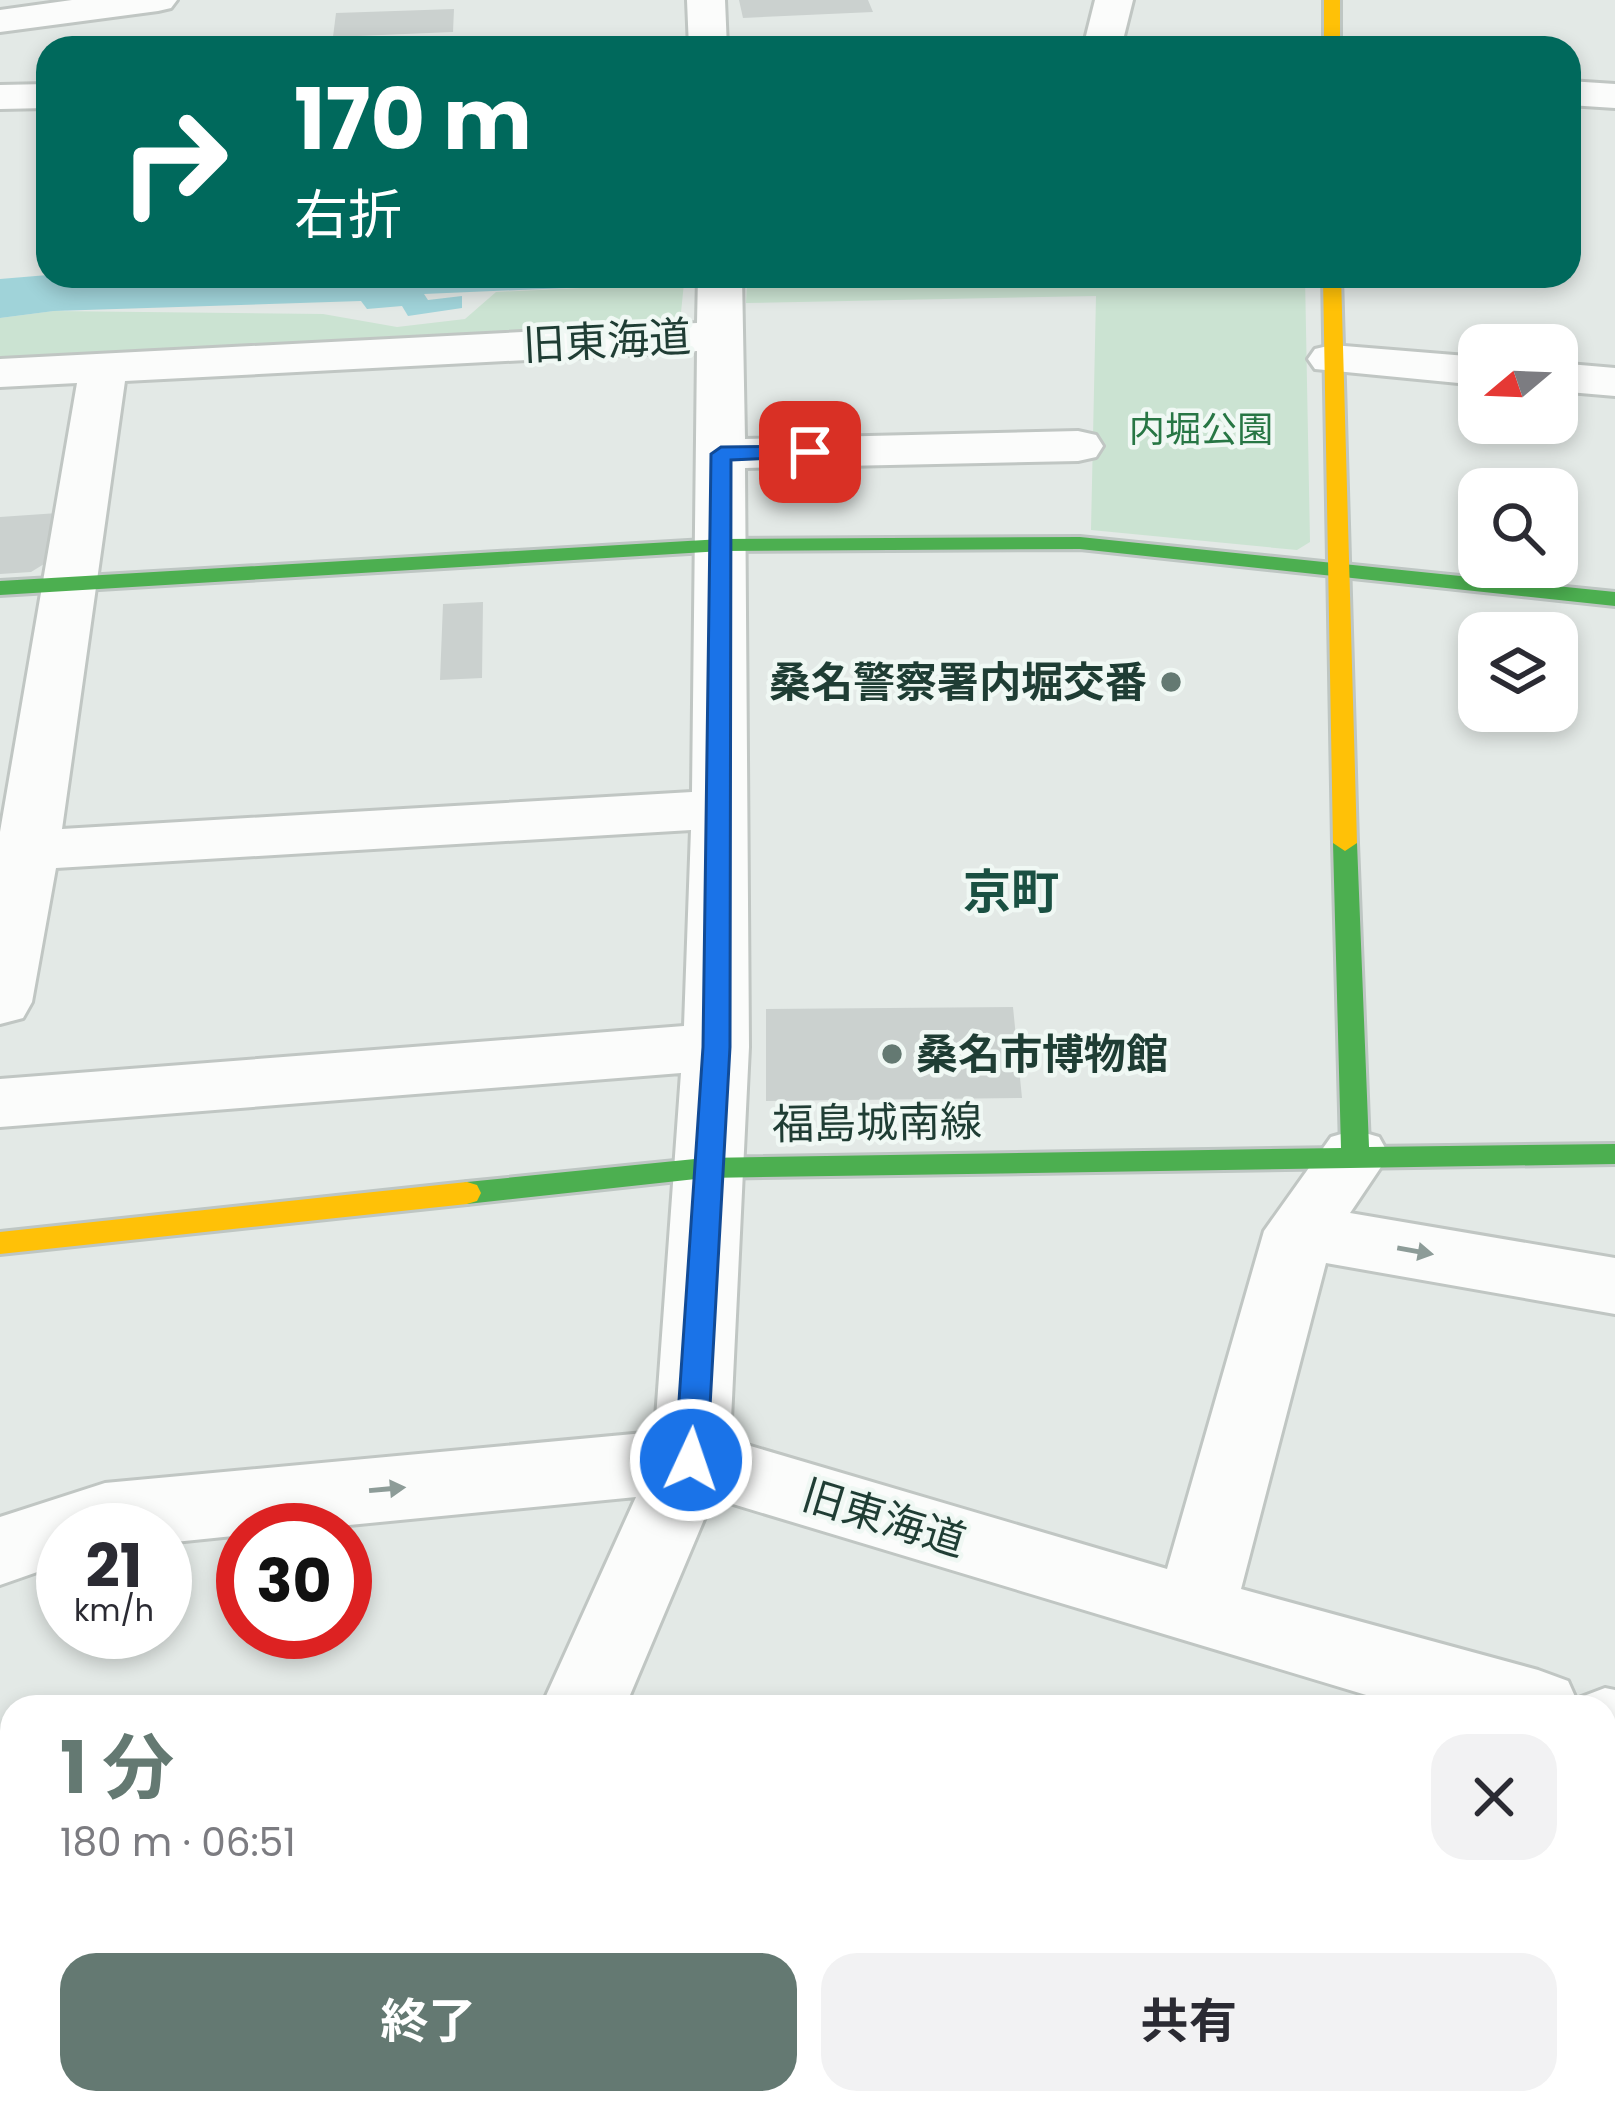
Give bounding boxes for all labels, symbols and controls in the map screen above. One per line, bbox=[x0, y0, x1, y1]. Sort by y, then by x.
text: 170 m bbox=[294, 61, 532, 178]
icon: right bbox=[96, 84, 252, 240]
text: 右折 bbox=[294, 177, 402, 253]
street label: 旧東海道 bbox=[522, 307, 692, 375]
north arrow bbox=[1458, 324, 1578, 444]
map controls bbox=[1458, 324, 1578, 732]
pin bbox=[759, 401, 861, 503]
park label: 内堀公園 bbox=[1129, 404, 1273, 455]
icon: arrive bbox=[777, 419, 843, 485]
button: search bbox=[1458, 468, 1578, 588]
button: layers bbox=[1458, 612, 1578, 732]
place label: 桑名警察署内堀交番 bbox=[769, 653, 1147, 712]
marker: 桑名警察署内堀交番 bbox=[1158, 669, 1184, 695]
district label: 京町 bbox=[963, 859, 1059, 926]
place label: 桑名市博物館 bbox=[916, 1025, 1168, 1084]
marker: 桑名市博物館 bbox=[879, 1041, 905, 1067]
street label: 福島城南線 bbox=[771, 1092, 983, 1154]
one-way arrow bbox=[1396, 1242, 1434, 1261]
position arrow bbox=[628, 1397, 754, 1523]
street label: 旧東海道 bbox=[795, 1465, 973, 1571]
one-way arrow bbox=[369, 1479, 406, 1498]
speed limit sign: 30 bbox=[216, 1503, 372, 1659]
text: 21 bbox=[86, 1524, 142, 1608]
text: km/h bbox=[74, 1589, 154, 1632]
text: 1 分 bbox=[60, 1717, 174, 1818]
button: close bbox=[1431, 1734, 1557, 1860]
text: 180 m · 06:51 bbox=[60, 1815, 296, 1870]
button: 終了 bbox=[60, 1953, 797, 2091]
button: 共有 bbox=[821, 1953, 1557, 2091]

